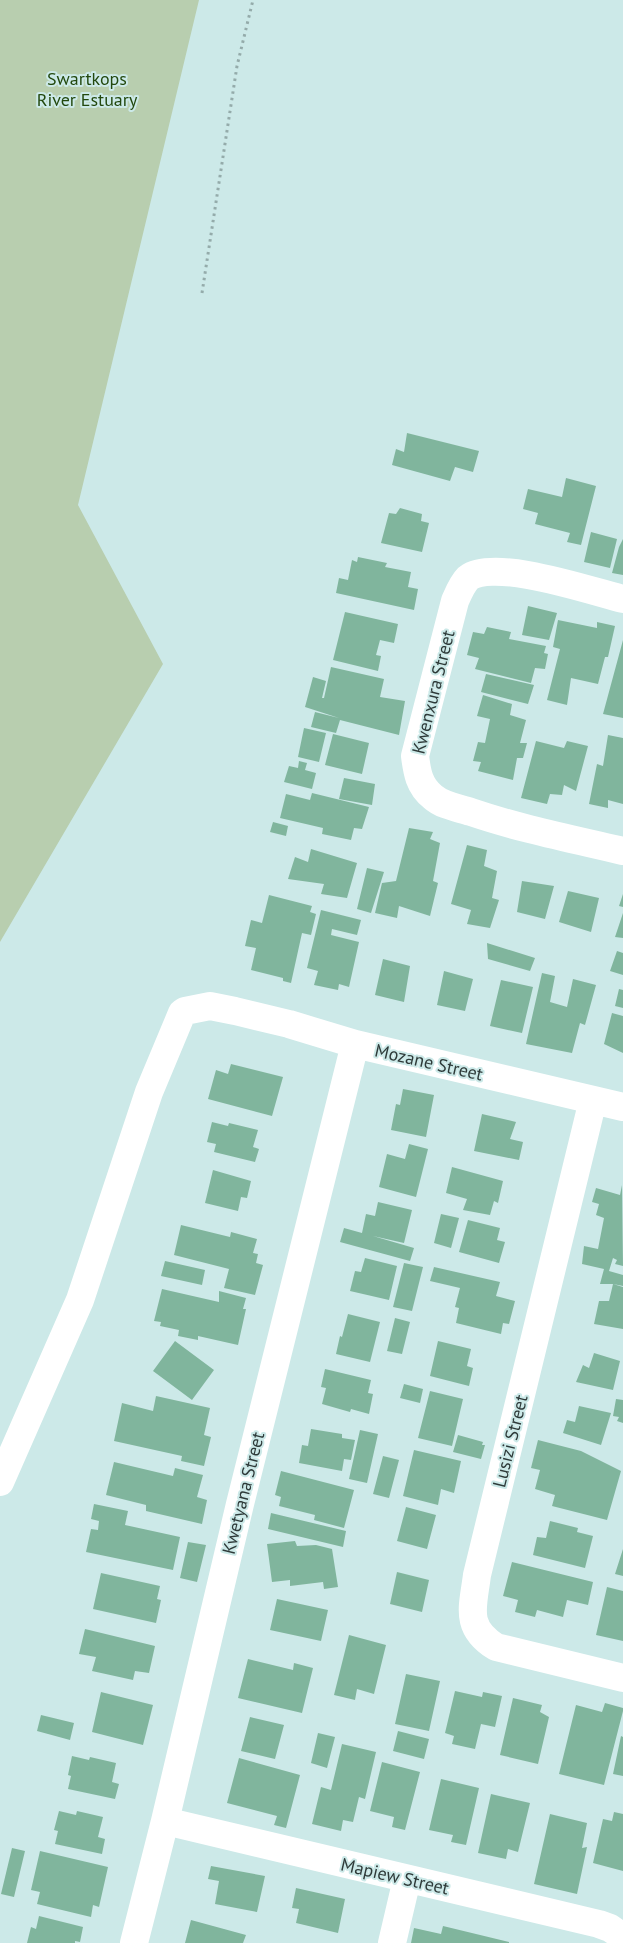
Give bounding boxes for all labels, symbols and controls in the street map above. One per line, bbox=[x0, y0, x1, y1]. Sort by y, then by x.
park label: Swartkops River Estuary bbox=[37, 67, 138, 111]
street label: Kwenxura Street bbox=[407, 628, 459, 756]
street label: Mozane Street bbox=[373, 1038, 485, 1086]
street label: Lusizi Street bbox=[487, 1392, 533, 1490]
street label: Kwetyana Street bbox=[217, 1429, 269, 1557]
street label: Mapiew Street bbox=[339, 1852, 451, 1900]

